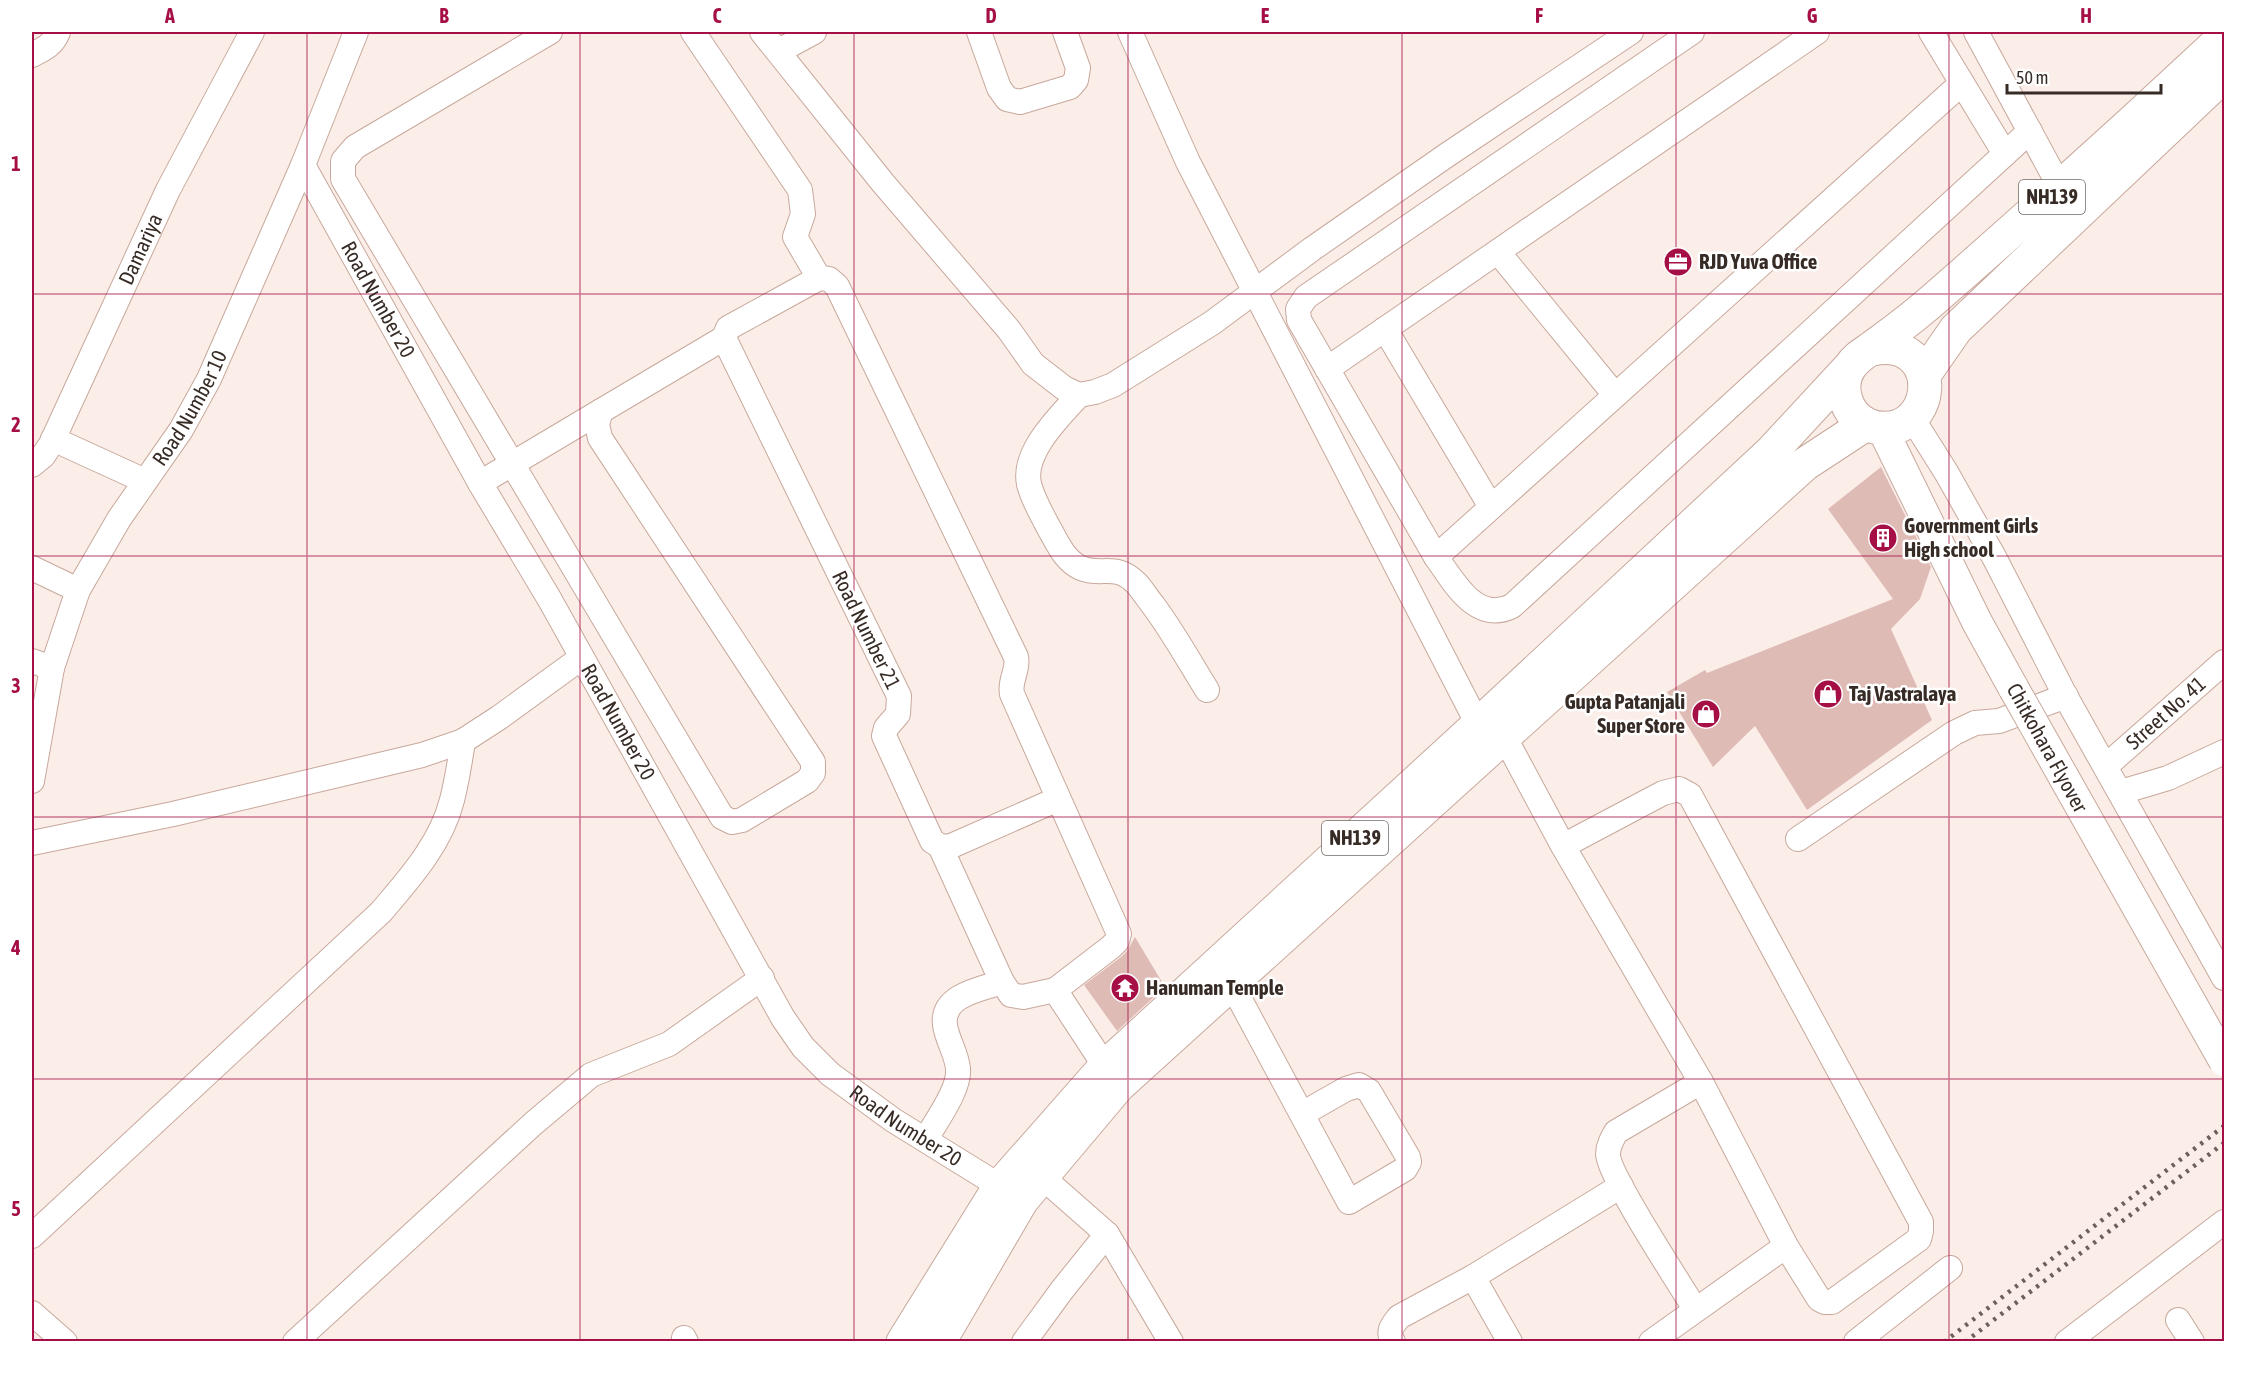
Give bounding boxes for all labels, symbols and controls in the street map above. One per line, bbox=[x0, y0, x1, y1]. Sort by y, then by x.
text: A bbox=[164, 4, 175, 27]
text: B bbox=[439, 4, 449, 27]
text: C bbox=[713, 4, 722, 27]
text: D bbox=[985, 4, 997, 27]
text: E bbox=[1261, 4, 1270, 27]
text: F bbox=[1535, 4, 1543, 27]
text: G bbox=[1807, 4, 1818, 27]
text: H bbox=[2080, 4, 2092, 27]
scale bar bbox=[2007, 57, 2162, 95]
text: 50 m bbox=[2016, 67, 2048, 88]
text: 1 bbox=[11, 152, 21, 175]
road number: NH139 bbox=[2019, 180, 2085, 214]
street label: Damariya bbox=[113, 209, 167, 288]
street label: Road Number 20 bbox=[337, 237, 421, 361]
office icon: RJD Yuva Office bbox=[1662, 246, 1694, 278]
place label: RJD Yuva Office bbox=[1699, 249, 1817, 273]
street label: Road Number 10 bbox=[147, 346, 231, 470]
text: 2 bbox=[11, 413, 21, 436]
place label: Government Girls High school bbox=[1904, 513, 2039, 561]
building icon: Government Girls High school bbox=[1867, 522, 1899, 554]
street label: Road Number 21 bbox=[828, 566, 906, 693]
street label: Road Number 20 bbox=[577, 659, 661, 784]
street label: Street No. 41 bbox=[2121, 671, 2210, 754]
text: 3 bbox=[11, 674, 21, 697]
shop icon: Taj Vastralaya bbox=[1812, 678, 1844, 710]
street label: Chitkohara Flyover bbox=[2003, 679, 2094, 817]
place label: Taj Vastralaya bbox=[1849, 681, 1956, 705]
place label: Gupta Patanjali Super Store bbox=[1564, 689, 1685, 737]
shop icon: Gupta Patanjali Super Store bbox=[1690, 698, 1722, 730]
road number: NH139 bbox=[1322, 821, 1388, 855]
text: 4 bbox=[10, 936, 21, 959]
temple icon: Hanuman Temple bbox=[1109, 972, 1141, 1004]
place label: Hanuman Temple bbox=[1146, 975, 1284, 999]
street label: Road Number 20 bbox=[846, 1080, 966, 1171]
text: 5 bbox=[11, 1197, 21, 1220]

